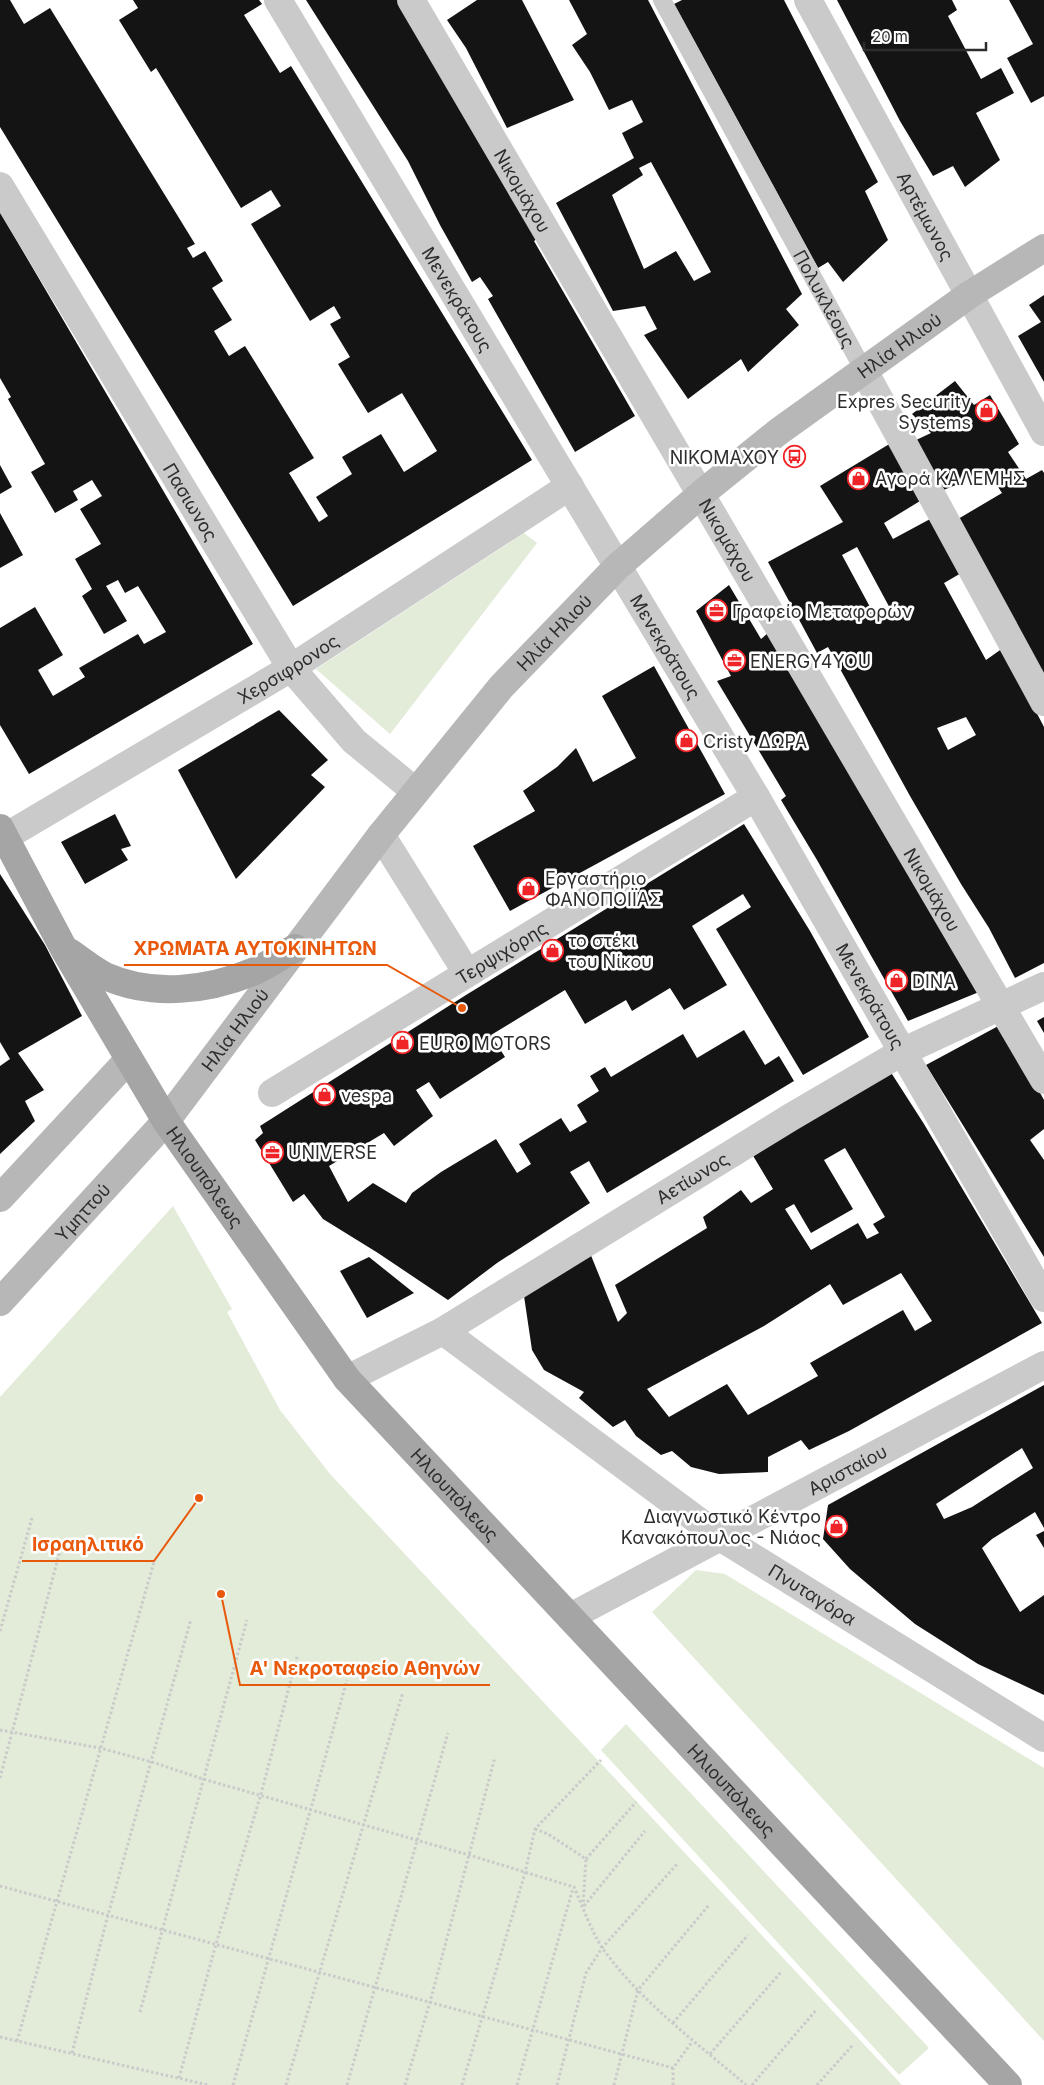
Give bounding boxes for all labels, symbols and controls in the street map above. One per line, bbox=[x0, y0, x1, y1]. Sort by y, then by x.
scale bar bbox=[864, 20, 986, 52]
text: 20 m bbox=[872, 27, 908, 46]
street label: Νικομάχου bbox=[490, 145, 555, 236]
street label: Αρτέμωνος bbox=[893, 168, 959, 264]
street label: Μενεκράτους bbox=[418, 243, 497, 355]
street label: Πολυκλέους bbox=[790, 246, 860, 351]
street label: Ηλία Ηλιού bbox=[853, 308, 945, 382]
place label: Expres Security Systems bbox=[837, 391, 971, 433]
shop icon: Expres Security Systems bbox=[975, 399, 999, 423]
bus stop icon: ΝΙΚΟΜΑΧΟΥ bbox=[783, 445, 807, 469]
place label: ΝΙΚΟΜΑΧΟΥ bbox=[670, 447, 779, 468]
street label: Πασιωνος bbox=[159, 459, 222, 545]
shop icon: Αγορά ΚΑΛΕΜΗΣ bbox=[847, 466, 871, 490]
place label: Αγορά ΚΑΛΕΜΗΣ bbox=[875, 468, 1026, 489]
street label: Νικομάχου bbox=[695, 495, 760, 585]
street label: Ηλία Ηλιού bbox=[512, 590, 596, 675]
street label: Μενεκράτους bbox=[626, 590, 705, 703]
office icon: Γραφείο Μεταφορών bbox=[704, 599, 728, 623]
place label: Γραφείο Μεταφορών bbox=[732, 601, 913, 622]
street label: Χερσιφρονος bbox=[234, 629, 342, 708]
office icon: ENERGY4YOU bbox=[722, 649, 746, 673]
place label: ENERGY4YOU bbox=[750, 651, 871, 672]
shop icon: Cristy ΔΩΡΑ bbox=[675, 729, 699, 753]
place label: Cristy ΔΩΡΑ bbox=[703, 731, 807, 752]
street label: Νικομάχου bbox=[900, 844, 965, 935]
place label: Εργαστήριο ΦΑΝΟΠΟΙΪΑΣ bbox=[545, 868, 662, 910]
shop icon: Εργαστήριο ΦΑΝΟΠΟΙΪΑΣ bbox=[517, 876, 541, 900]
street label: Τερψιχόρης bbox=[452, 917, 551, 988]
place label: το στέκι του Νίκου bbox=[568, 930, 652, 972]
callout: ΧΡΩΜΑΤΑ ΑΥΤΟΚΙΝΗΤΩΝ bbox=[124, 931, 387, 965]
text: ΧΡΩΜΑΤΑ ΑΥΤΟΚΙΝΗΤΩΝ bbox=[133, 937, 377, 960]
shop icon: το στέκι του Νίκου bbox=[540, 938, 564, 962]
street label: Μενεκράτους bbox=[832, 940, 909, 1053]
shop icon: DINA bbox=[884, 969, 908, 993]
place label: DINA bbox=[912, 971, 956, 992]
street label: Ηλία Ηλιού bbox=[197, 984, 273, 1075]
shop icon: EURO MOTORS bbox=[391, 1031, 415, 1055]
place label: EURO MOTORS bbox=[419, 1033, 551, 1054]
shop icon: vespa bbox=[313, 1083, 337, 1107]
place label: vespa bbox=[341, 1085, 392, 1106]
street label: Ηλιουπόλεως bbox=[162, 1122, 248, 1231]
office icon: UNIVERSE bbox=[260, 1140, 284, 1164]
place label: UNIVERSE bbox=[288, 1142, 377, 1163]
street label: Αετίωνος bbox=[652, 1147, 732, 1208]
street label: Υμηττού bbox=[51, 1179, 114, 1246]
street label: Αρισταίου bbox=[804, 1440, 890, 1499]
street label: Ηλιουπόλεως bbox=[407, 1444, 503, 1545]
place label: Διαγνωστικό Κέντρο Κανακόπουλος - Νιάος bbox=[621, 1506, 821, 1548]
shop icon: Διαγνωστικό Κέντρο Κανακόπουλος - Νιάος bbox=[825, 1514, 849, 1538]
callout: Ισραηλιτικό bbox=[22, 1527, 154, 1561]
text: Ισραηλιτικό bbox=[32, 1533, 144, 1556]
street label: Πνυταγόρα bbox=[765, 1559, 860, 1629]
callout: Α' Νεκροταφείο Αθηνών bbox=[240, 1651, 490, 1685]
text: Α' Νεκροταφείο Αθηνών bbox=[250, 1657, 481, 1680]
street label: Ηλιουπόλεως bbox=[683, 1739, 780, 1841]

